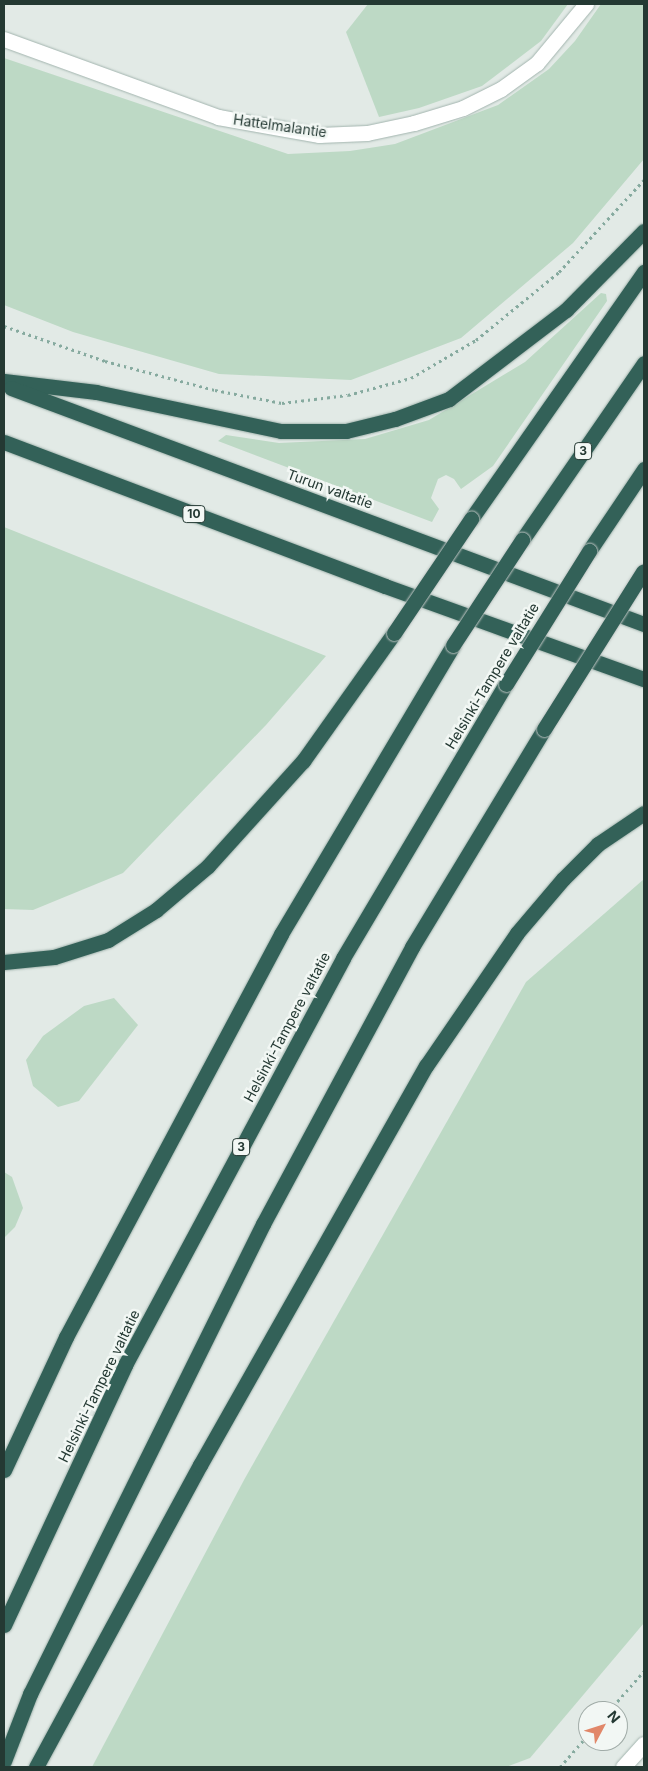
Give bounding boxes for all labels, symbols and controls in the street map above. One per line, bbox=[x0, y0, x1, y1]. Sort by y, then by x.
street label: Hattelmalantie bbox=[232, 111, 328, 141]
road number: 3 bbox=[573, 442, 593, 461]
street label: Turun valtatie bbox=[285, 466, 375, 512]
road number: 10 bbox=[182, 504, 206, 524]
street label: Helsinki-Tampere valtatie bbox=[442, 600, 542, 752]
street label: Helsinki-Tampere valtatie bbox=[240, 949, 334, 1105]
road number: 3 bbox=[231, 1138, 251, 1156]
street label: Helsinki-Tampere valtatie bbox=[55, 1307, 143, 1465]
north arrow bbox=[578, 1701, 628, 1751]
text: N bbox=[604, 1707, 624, 1726]

